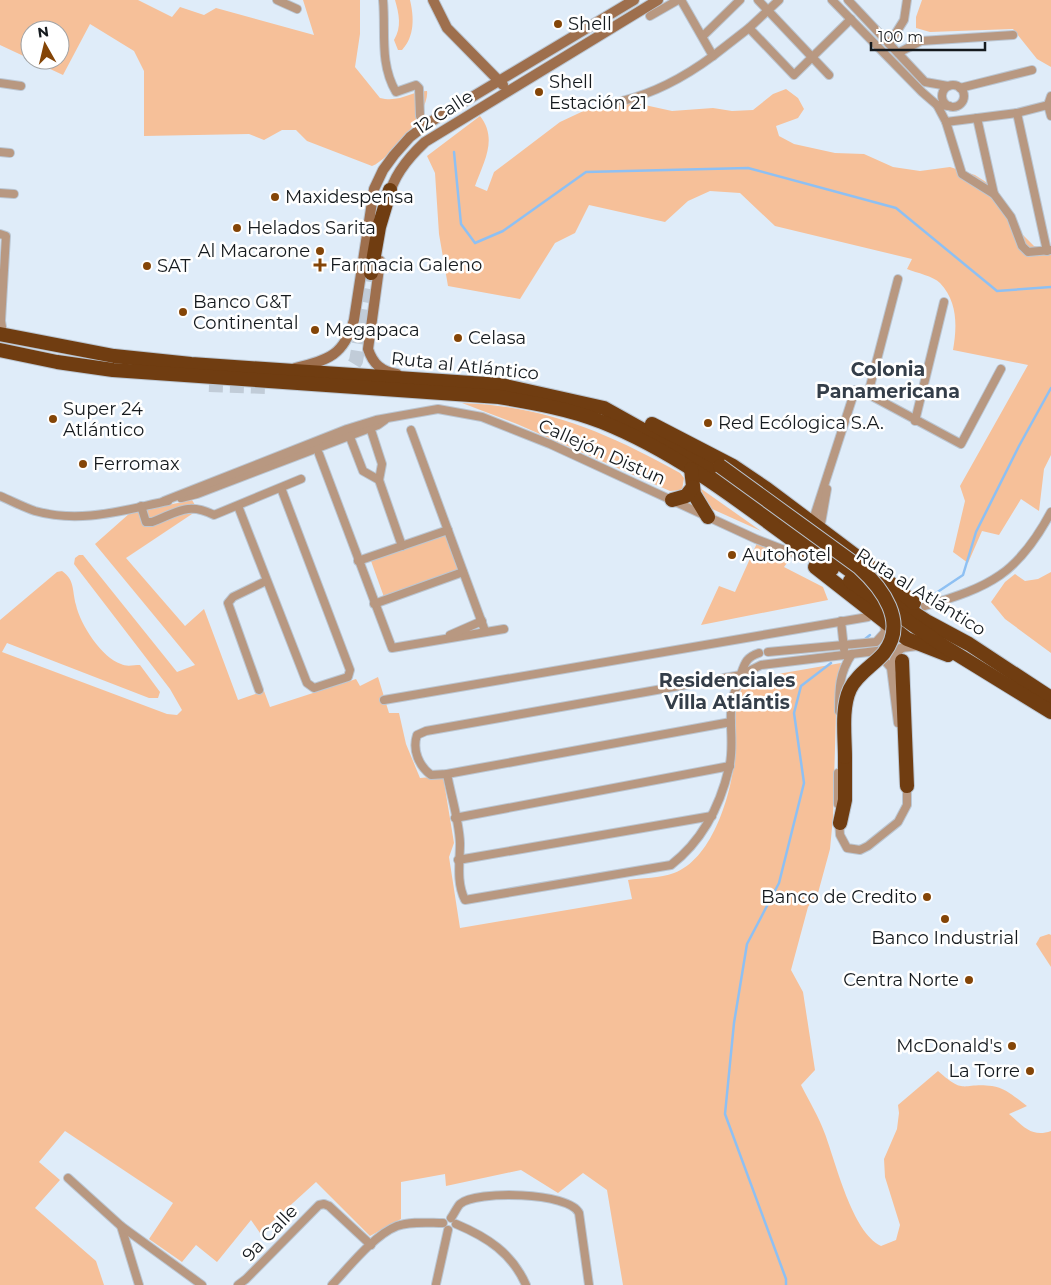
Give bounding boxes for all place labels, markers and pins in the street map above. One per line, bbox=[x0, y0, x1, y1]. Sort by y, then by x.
place label: Shell bbox=[568, 13, 612, 35]
marker: Shell bbox=[552, 18, 564, 30]
place label: Shell Estación 21 bbox=[549, 71, 647, 114]
marker: Shell Estación 21 bbox=[533, 86, 545, 98]
place label: Maxidespensa bbox=[285, 186, 414, 208]
marker: Maxidespensa bbox=[269, 191, 281, 203]
place label: Helados Sarita bbox=[247, 217, 376, 239]
marker: Helados Sarita bbox=[231, 222, 243, 234]
place label: Al Macarone bbox=[198, 240, 310, 262]
marker: Al Macarone bbox=[314, 245, 326, 257]
place label: Farmacia Galeno bbox=[330, 254, 482, 276]
place label: SAT bbox=[157, 255, 191, 277]
marker: Farmacia Galeno bbox=[314, 259, 326, 271]
marker: SAT bbox=[141, 260, 153, 272]
place label: Banco G&T Continental bbox=[193, 291, 299, 334]
marker: Banco G&T Continental bbox=[177, 306, 189, 318]
place label: Megapaca bbox=[325, 319, 420, 341]
marker: Megapaca bbox=[309, 324, 321, 336]
place label: Celasa bbox=[468, 327, 526, 349]
marker: Celasa bbox=[452, 332, 464, 344]
place label: Super 24 Atlántico bbox=[63, 398, 144, 441]
place label: Red Ecólogica S.A. bbox=[718, 412, 884, 434]
marker: Super 24 Atlántico bbox=[47, 413, 59, 425]
marker: Red Ecólogica S.A. bbox=[702, 417, 714, 429]
place label: Ferromax bbox=[93, 453, 180, 475]
marker: Ferromax bbox=[77, 458, 89, 470]
place label: Autohotel bbox=[742, 544, 831, 566]
marker: Autohotel bbox=[726, 549, 738, 561]
place label: Banco de Credito bbox=[761, 886, 917, 908]
marker: Banco de Credito bbox=[921, 891, 933, 903]
marker: Banco Industrial bbox=[939, 913, 951, 925]
place label: Banco Industrial bbox=[871, 927, 1019, 949]
place label: Centra Norte bbox=[843, 969, 959, 991]
marker: Centra Norte bbox=[963, 974, 975, 986]
place label: McDonald's bbox=[896, 1035, 1002, 1057]
marker: McDonald's bbox=[1006, 1040, 1018, 1052]
place label: La Torre bbox=[948, 1060, 1020, 1082]
marker: La Torre bbox=[1024, 1065, 1036, 1077]

